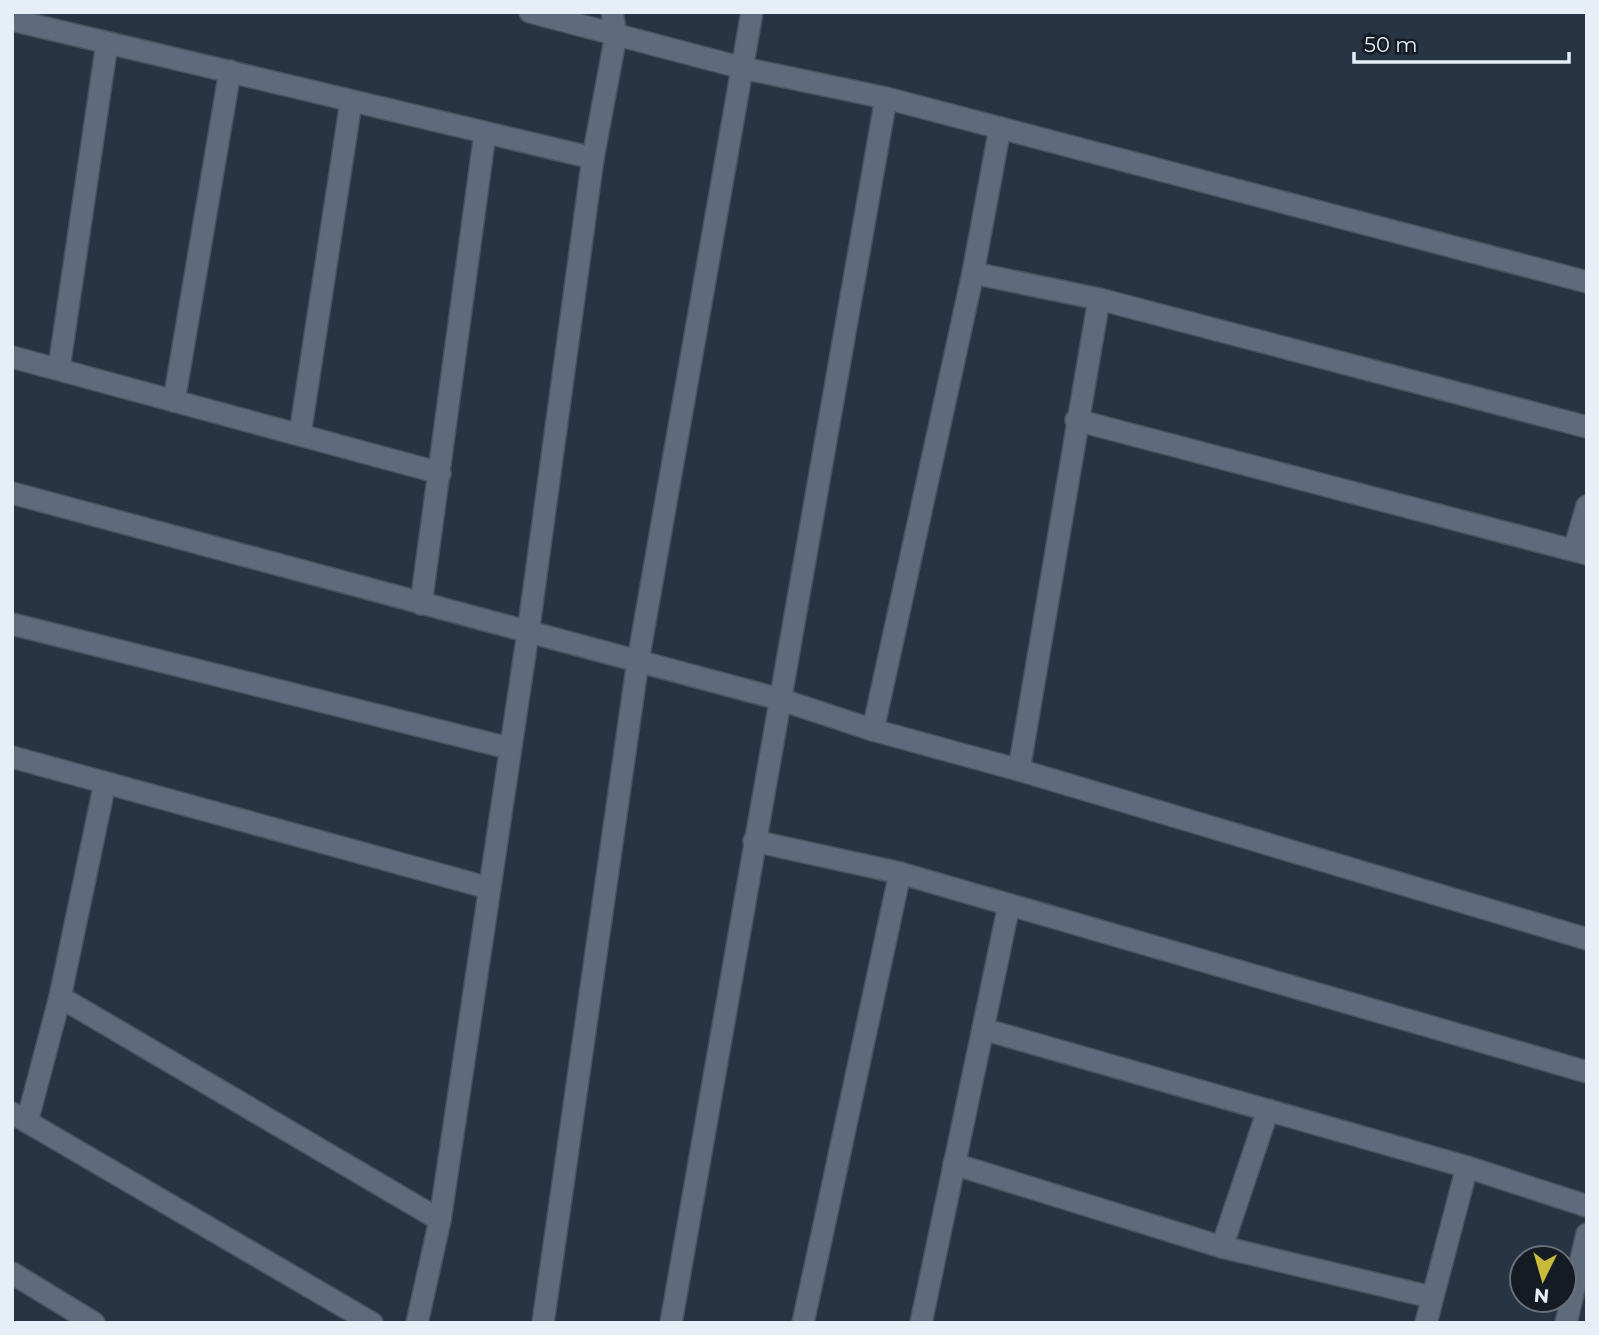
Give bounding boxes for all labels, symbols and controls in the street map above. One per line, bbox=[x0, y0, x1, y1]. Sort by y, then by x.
scale bar bbox=[1354, 21, 1569, 65]
text: 50 m bbox=[1364, 32, 1418, 57]
north arrow bbox=[1508, 1244, 1578, 1314]
text: N bbox=[1533, 1283, 1550, 1308]

